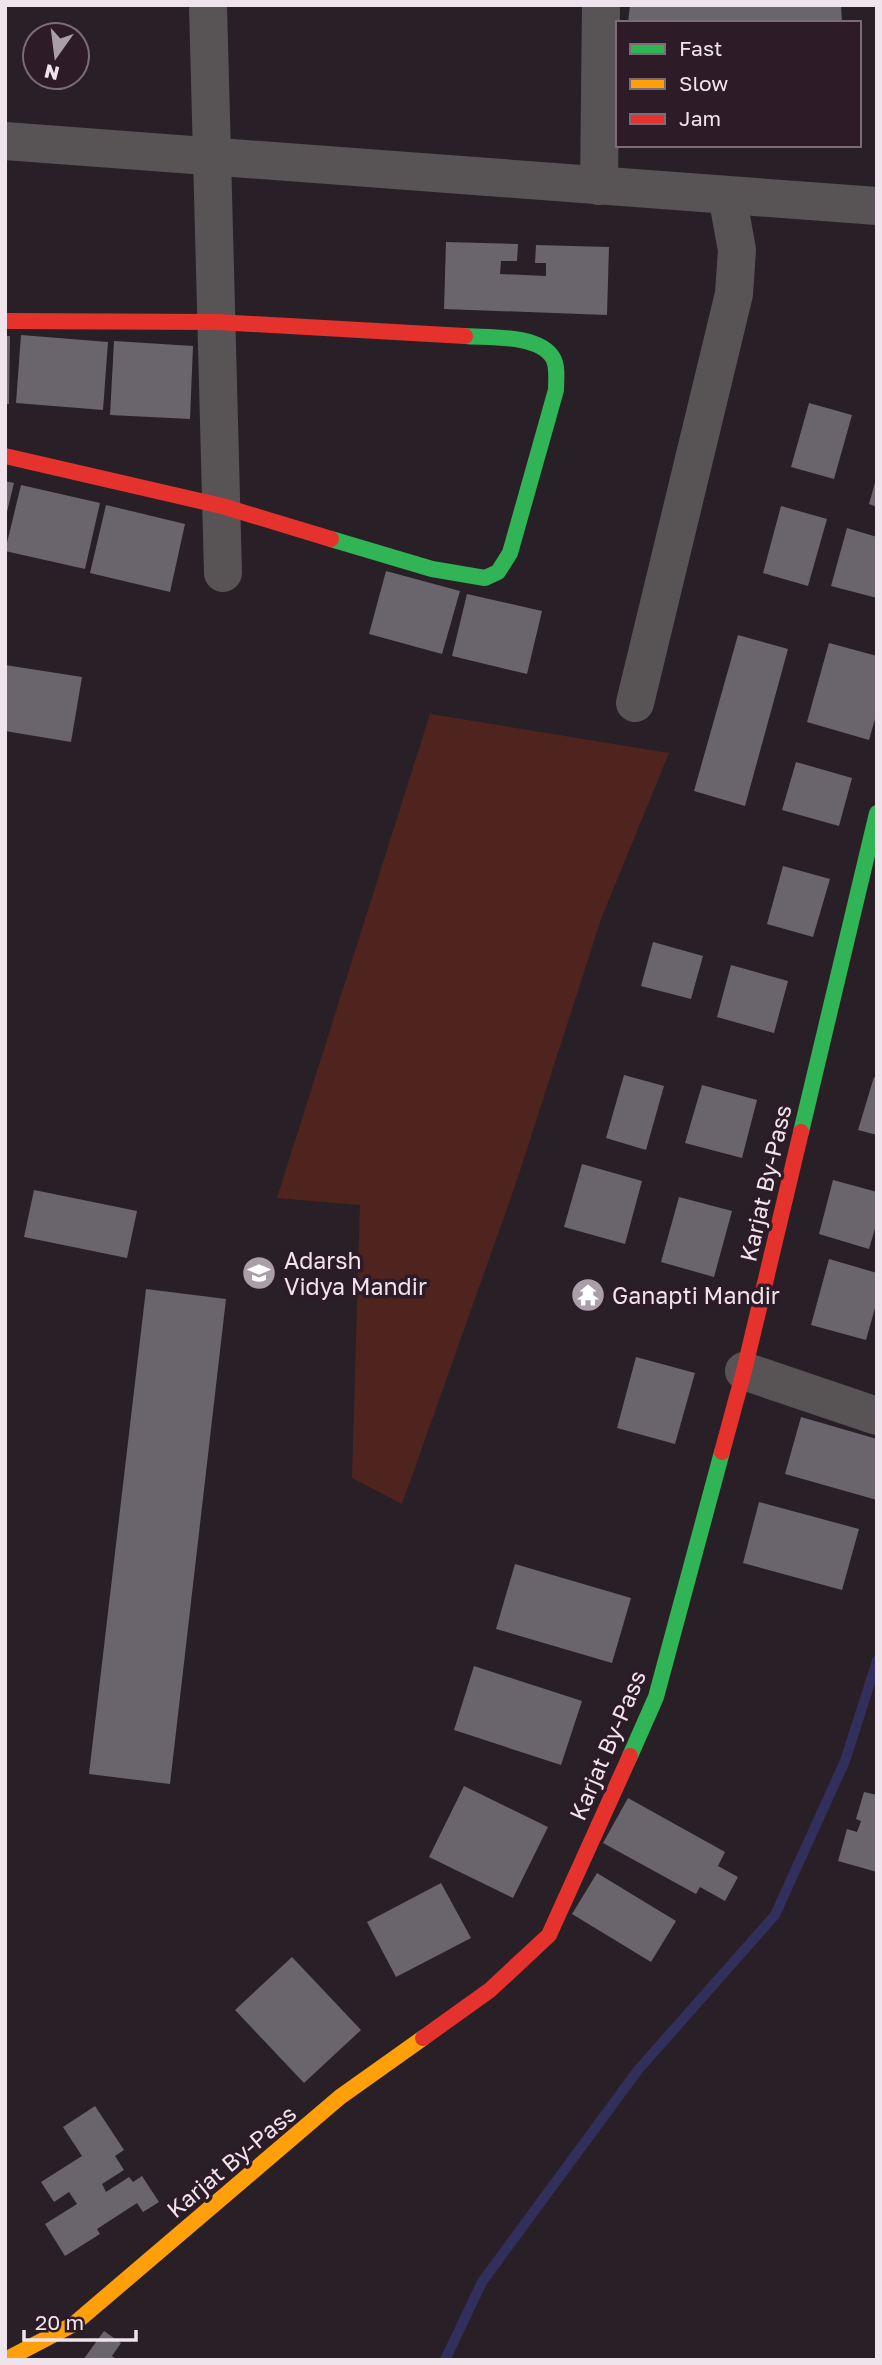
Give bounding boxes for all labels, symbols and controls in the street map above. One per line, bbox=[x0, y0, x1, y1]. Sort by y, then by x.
north arrow bbox=[21, 21, 91, 91]
legend bbox=[616, 21, 861, 147]
text: Fast bbox=[679, 35, 722, 61]
text: N bbox=[42, 60, 62, 86]
text: Slow bbox=[679, 70, 728, 96]
text: Jam bbox=[679, 105, 721, 131]
street label: Karjat By-Pass bbox=[733, 1102, 797, 1264]
place label: Adarsh Vidya Mandir bbox=[284, 1246, 427, 1300]
school or university icon: Adarsh Vidya Mandir bbox=[240, 1254, 278, 1292]
temple icon: Ganapti Mandir bbox=[569, 1276, 607, 1314]
place label: Ganapti Mandir bbox=[612, 1281, 780, 1309]
street label: Karjat By-Pass bbox=[563, 1666, 651, 1824]
street label: Karjat By-Pass bbox=[161, 2099, 301, 2223]
scale bar bbox=[24, 2298, 136, 2342]
text: 20 m bbox=[35, 2309, 84, 2335]

